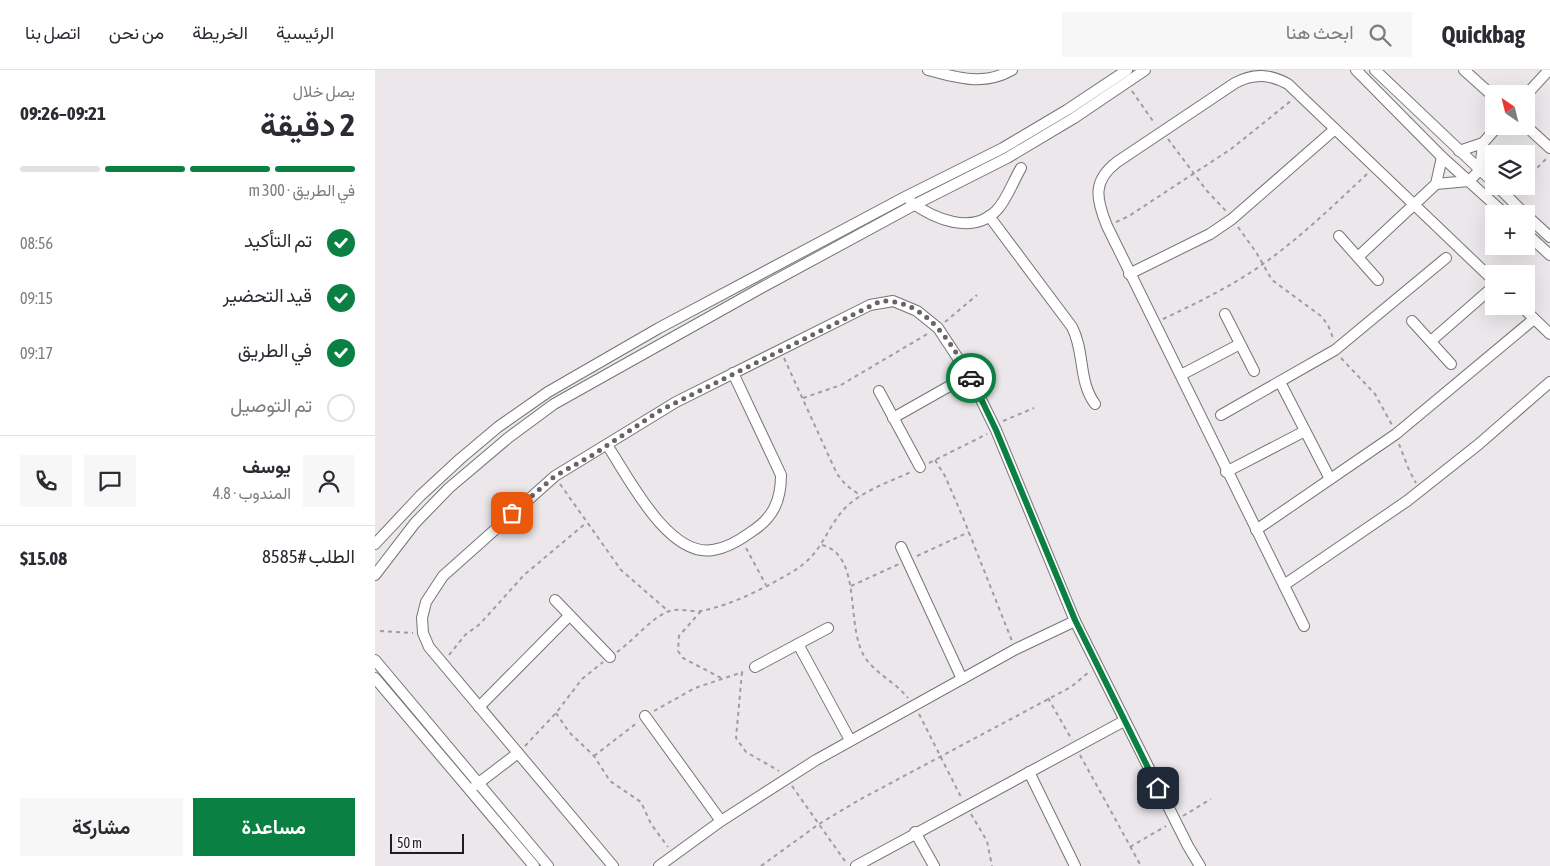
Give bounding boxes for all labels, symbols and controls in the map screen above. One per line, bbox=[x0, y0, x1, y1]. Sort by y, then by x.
search box bbox=[1062, 12, 1412, 57]
text: ابحث هنا bbox=[1286, 21, 1354, 43]
icon: search bbox=[1366, 21, 1394, 49]
text: Quickbag bbox=[1442, 21, 1525, 48]
text: اتصل بنا bbox=[25, 22, 81, 43]
text: من نحن bbox=[109, 22, 164, 43]
text: الخريطة bbox=[192, 22, 248, 43]
text: الرئيسية bbox=[276, 22, 334, 43]
text: يصل خلال bbox=[293, 82, 355, 100]
north arrow bbox=[1485, 85, 1535, 135]
map controls bbox=[1485, 85, 1535, 315]
text: 09:21–09:26 bbox=[20, 102, 106, 124]
text: 2 دقيقة bbox=[260, 106, 355, 143]
button: layers bbox=[1485, 145, 1535, 195]
text: في الطريق · 300 m bbox=[248, 181, 355, 199]
button: + bbox=[1485, 205, 1535, 255]
text: تم التأكيد bbox=[244, 229, 312, 251]
icon: check bbox=[327, 229, 355, 257]
text: 08:56 bbox=[20, 234, 53, 252]
button: − bbox=[1485, 265, 1535, 315]
text: قيد التحضير bbox=[223, 284, 312, 306]
icon: check bbox=[327, 284, 355, 312]
text: 09:15 bbox=[20, 289, 53, 307]
text: في الطريق bbox=[238, 339, 312, 361]
icon: check bbox=[327, 339, 355, 367]
text: 09:17 bbox=[20, 344, 53, 362]
courier bbox=[946, 353, 996, 403]
icon: car bbox=[957, 364, 985, 392]
text: تم التوصيل bbox=[230, 394, 312, 416]
button: phone bbox=[20, 455, 72, 507]
button: chat bbox=[84, 455, 136, 507]
text: يوسف bbox=[242, 455, 291, 477]
button: person bbox=[303, 455, 355, 507]
text: المندوب · 4.8 bbox=[213, 484, 291, 502]
pin bbox=[491, 492, 533, 534]
icon: bag bbox=[498, 499, 526, 527]
text: الطلب #8585 bbox=[262, 545, 355, 567]
text: $15.08 bbox=[20, 547, 67, 569]
pin bbox=[1137, 767, 1179, 809]
icon: home bbox=[1144, 774, 1172, 802]
button: مشاركة bbox=[20, 798, 183, 856]
button: مساعدة bbox=[193, 798, 355, 856]
scale bar bbox=[390, 831, 464, 854]
text: 50 m bbox=[397, 835, 422, 851]

